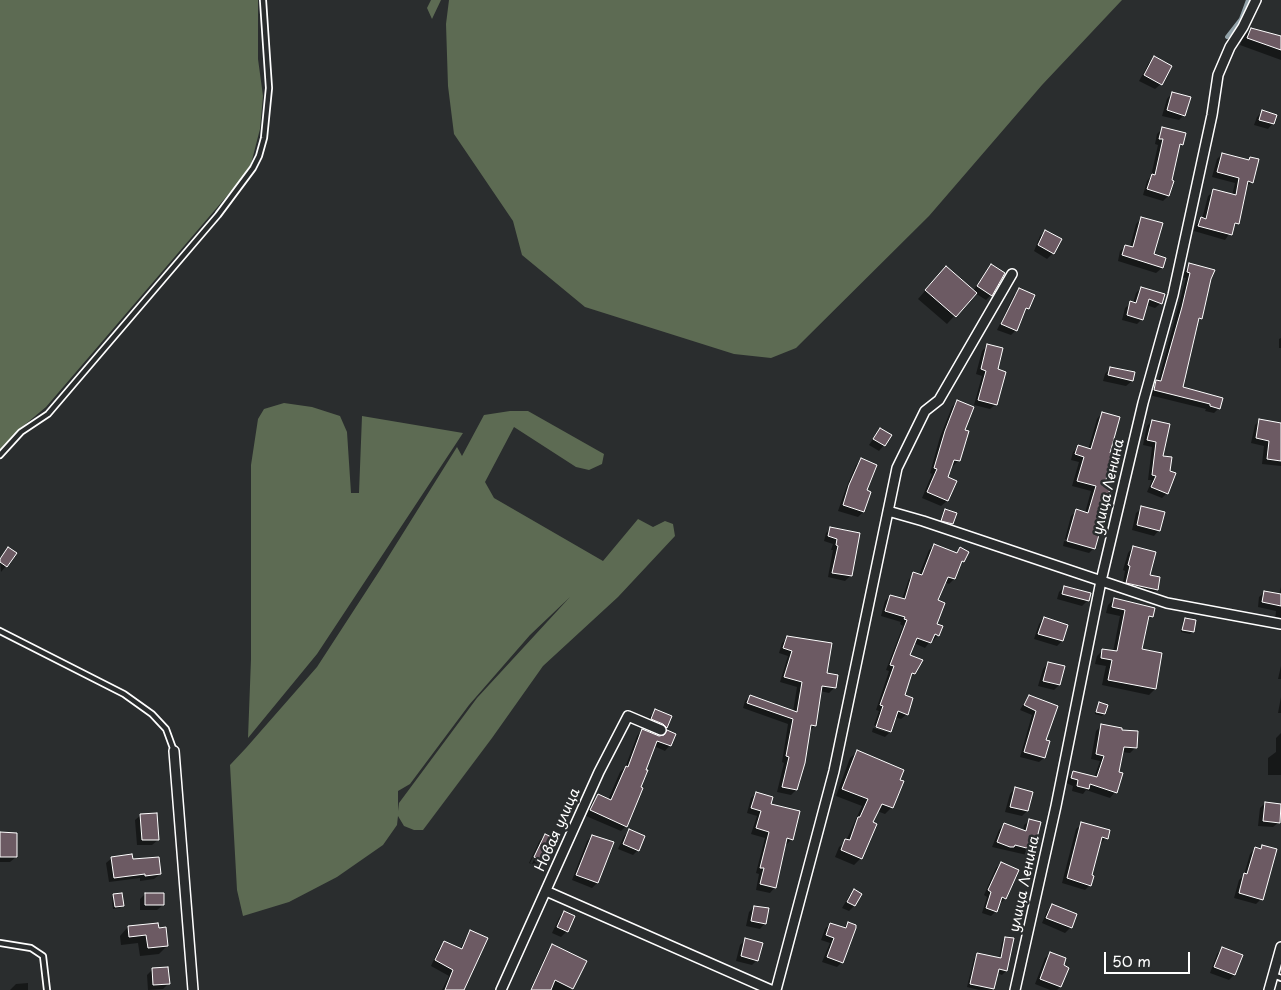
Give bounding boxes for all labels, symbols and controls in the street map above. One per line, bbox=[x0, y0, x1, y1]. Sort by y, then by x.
street label: улица Ленина bbox=[1090, 437, 1128, 537]
street label: Новая улица bbox=[532, 786, 584, 874]
street label: улица Ленина bbox=[1007, 834, 1043, 934]
scale bar bbox=[1106, 942, 1192, 974]
text: 50 m bbox=[1112, 949, 1151, 972]

